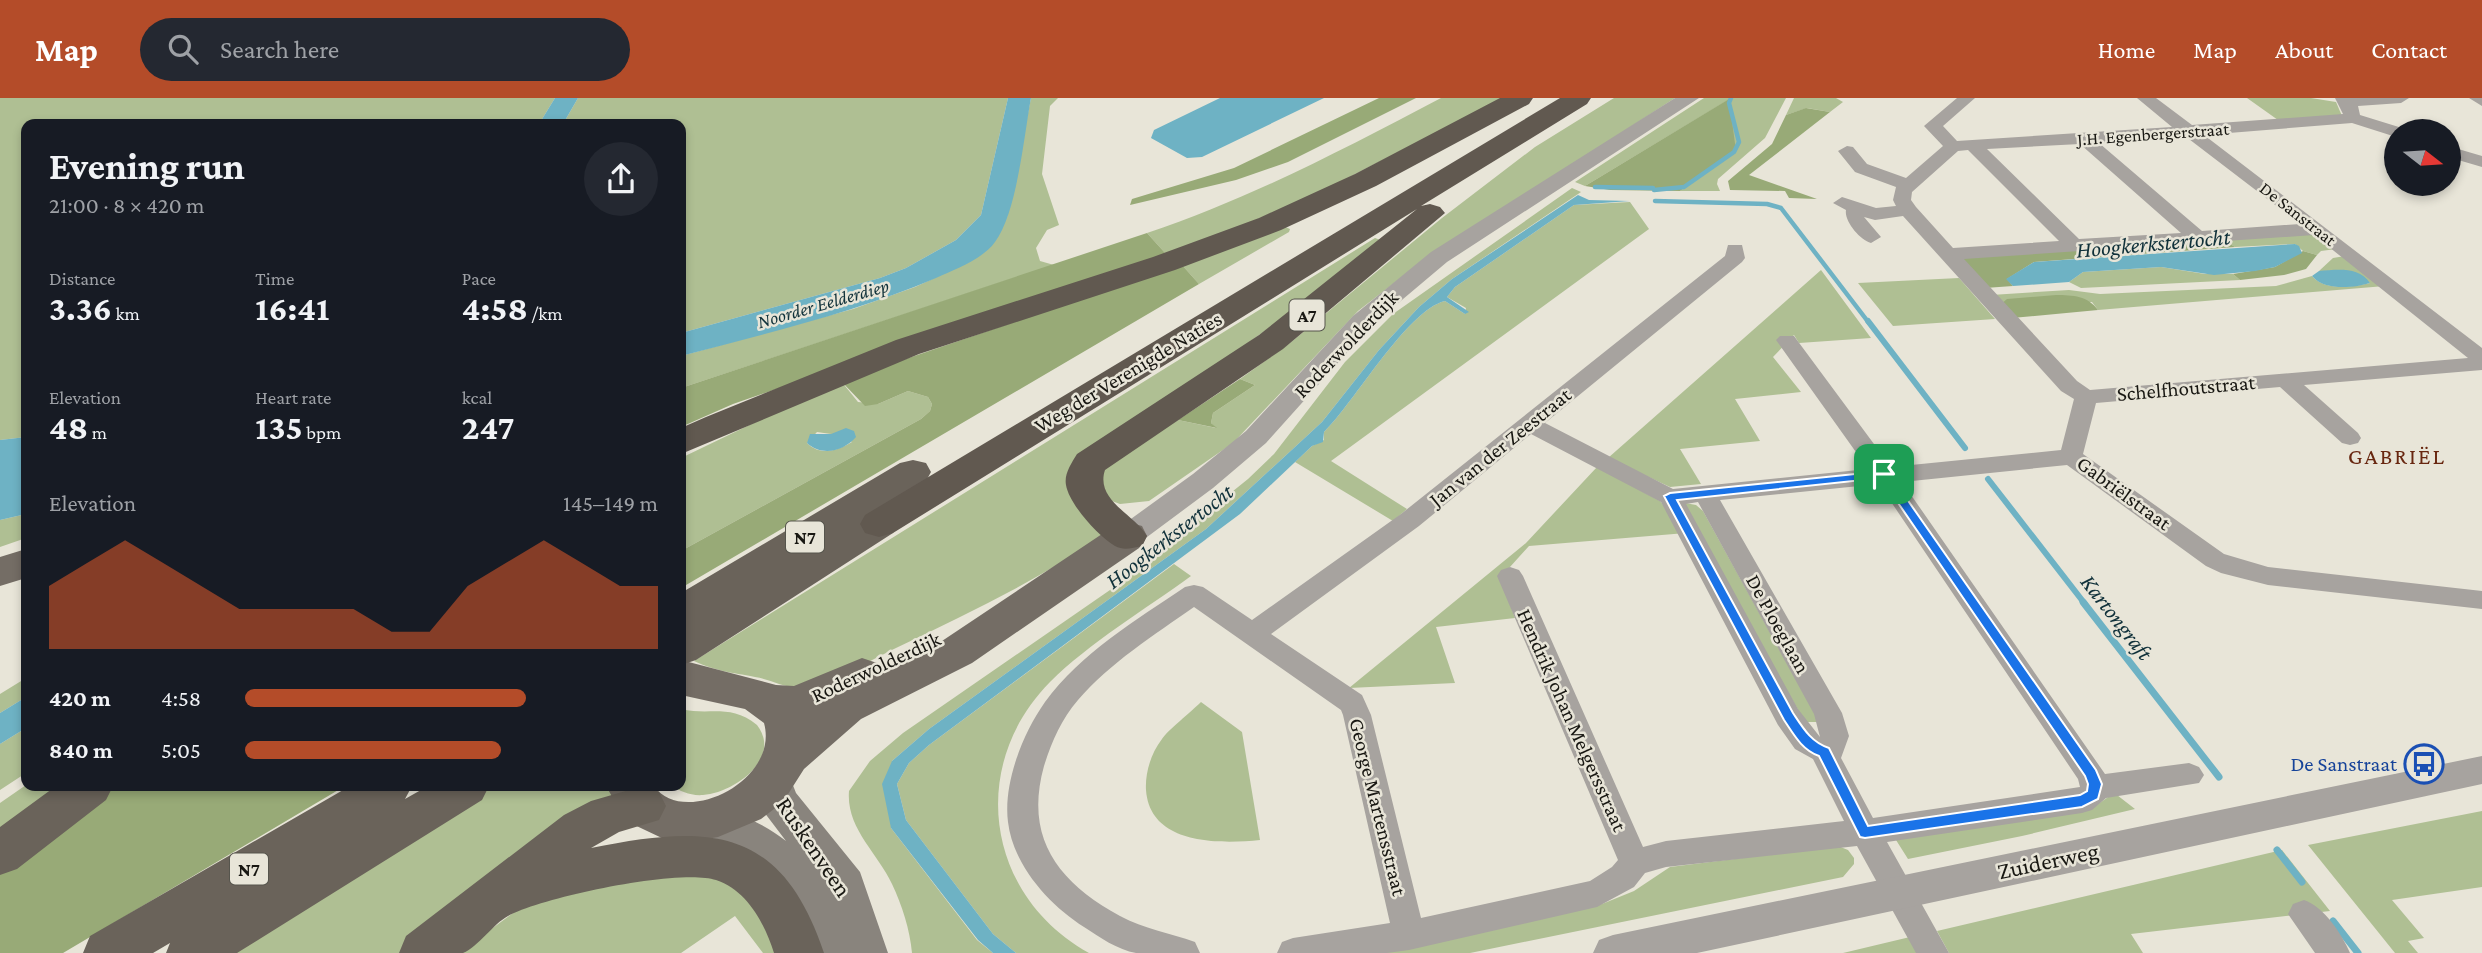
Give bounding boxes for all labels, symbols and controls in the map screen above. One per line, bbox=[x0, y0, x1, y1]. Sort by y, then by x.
search box bbox=[140, 18, 630, 81]
icon: search bbox=[164, 30, 202, 68]
text: Map bbox=[35, 31, 98, 68]
text: Search here bbox=[220, 35, 339, 64]
text: Home bbox=[2098, 36, 2155, 63]
text: Map bbox=[2193, 36, 2237, 63]
text: About bbox=[2275, 36, 2333, 63]
text: Contact bbox=[2371, 36, 2447, 63]
street label: J.H. Egenbergerstraat bbox=[2074, 119, 2231, 149]
north arrow bbox=[2384, 119, 2460, 196]
map controls bbox=[2384, 119, 2461, 196]
button: share bbox=[584, 142, 658, 216]
text: Evening run bbox=[49, 145, 245, 187]
street label: De Sanstraat bbox=[2256, 178, 2341, 251]
text: 21:00 · 8 × 420 m bbox=[49, 192, 204, 218]
water label: Hoogkerkstertocht bbox=[2075, 223, 2232, 263]
text: Distance bbox=[49, 268, 115, 289]
text: Time bbox=[255, 268, 294, 289]
text: Pace bbox=[462, 268, 496, 289]
water label: Noorder Eelderdiep bbox=[755, 275, 891, 332]
street label: Roderwolderdijk bbox=[1289, 285, 1403, 403]
text: 3.36 bbox=[49, 289, 112, 328]
text: 16:41 bbox=[255, 289, 329, 328]
text: 4:58 bbox=[462, 289, 528, 328]
road number: A7 bbox=[1290, 300, 1324, 330]
text: km bbox=[112, 303, 140, 324]
text: /km bbox=[528, 303, 563, 324]
street label: Weg der Verenigde Naties bbox=[1030, 307, 1226, 437]
street label: Schelfhoutstraat bbox=[2116, 370, 2257, 406]
street label: Jan van der Zeestraat bbox=[1423, 382, 1576, 513]
text: Elevation bbox=[49, 387, 121, 408]
text: Heart rate bbox=[255, 387, 331, 408]
text: kcal bbox=[462, 387, 492, 408]
text: 48 bbox=[49, 408, 88, 447]
text: 135 bbox=[255, 408, 303, 447]
text: 247 bbox=[462, 408, 514, 447]
text: m bbox=[88, 422, 107, 443]
text: bpm bbox=[303, 422, 341, 443]
district label: GABRIËL bbox=[2348, 443, 2446, 469]
pin bbox=[1854, 444, 1914, 504]
street label: Gabriëlstraat bbox=[2072, 451, 2176, 536]
icon: arrive bbox=[1865, 455, 1903, 493]
water label: Hoogkerkstertocht bbox=[1100, 477, 1239, 594]
text: Elevation bbox=[49, 490, 136, 516]
text: 145–149 m bbox=[563, 490, 658, 516]
road number: N7 bbox=[786, 522, 824, 552]
water label: Kartongraft bbox=[2076, 569, 2159, 666]
street label: De Ploeglaan bbox=[1741, 570, 1815, 678]
street label: Hendrik Johan Melgersstraat bbox=[1512, 605, 1632, 836]
street label: Roderwolderdijk bbox=[808, 627, 944, 707]
text: 420 m bbox=[49, 685, 111, 711]
text: 4:58 bbox=[161, 685, 201, 711]
street label: George Martensstraat bbox=[1344, 716, 1412, 899]
text: 840 m bbox=[49, 737, 113, 763]
text: 5:05 bbox=[161, 737, 201, 763]
bus stop icon: De Sanstraat bbox=[2403, 743, 2445, 785]
place label: De Sanstraat bbox=[2290, 752, 2398, 776]
street label: Ruskenveen bbox=[771, 792, 858, 902]
street label: Zuiderweg bbox=[1995, 837, 2101, 884]
road number: N7 bbox=[230, 854, 268, 884]

